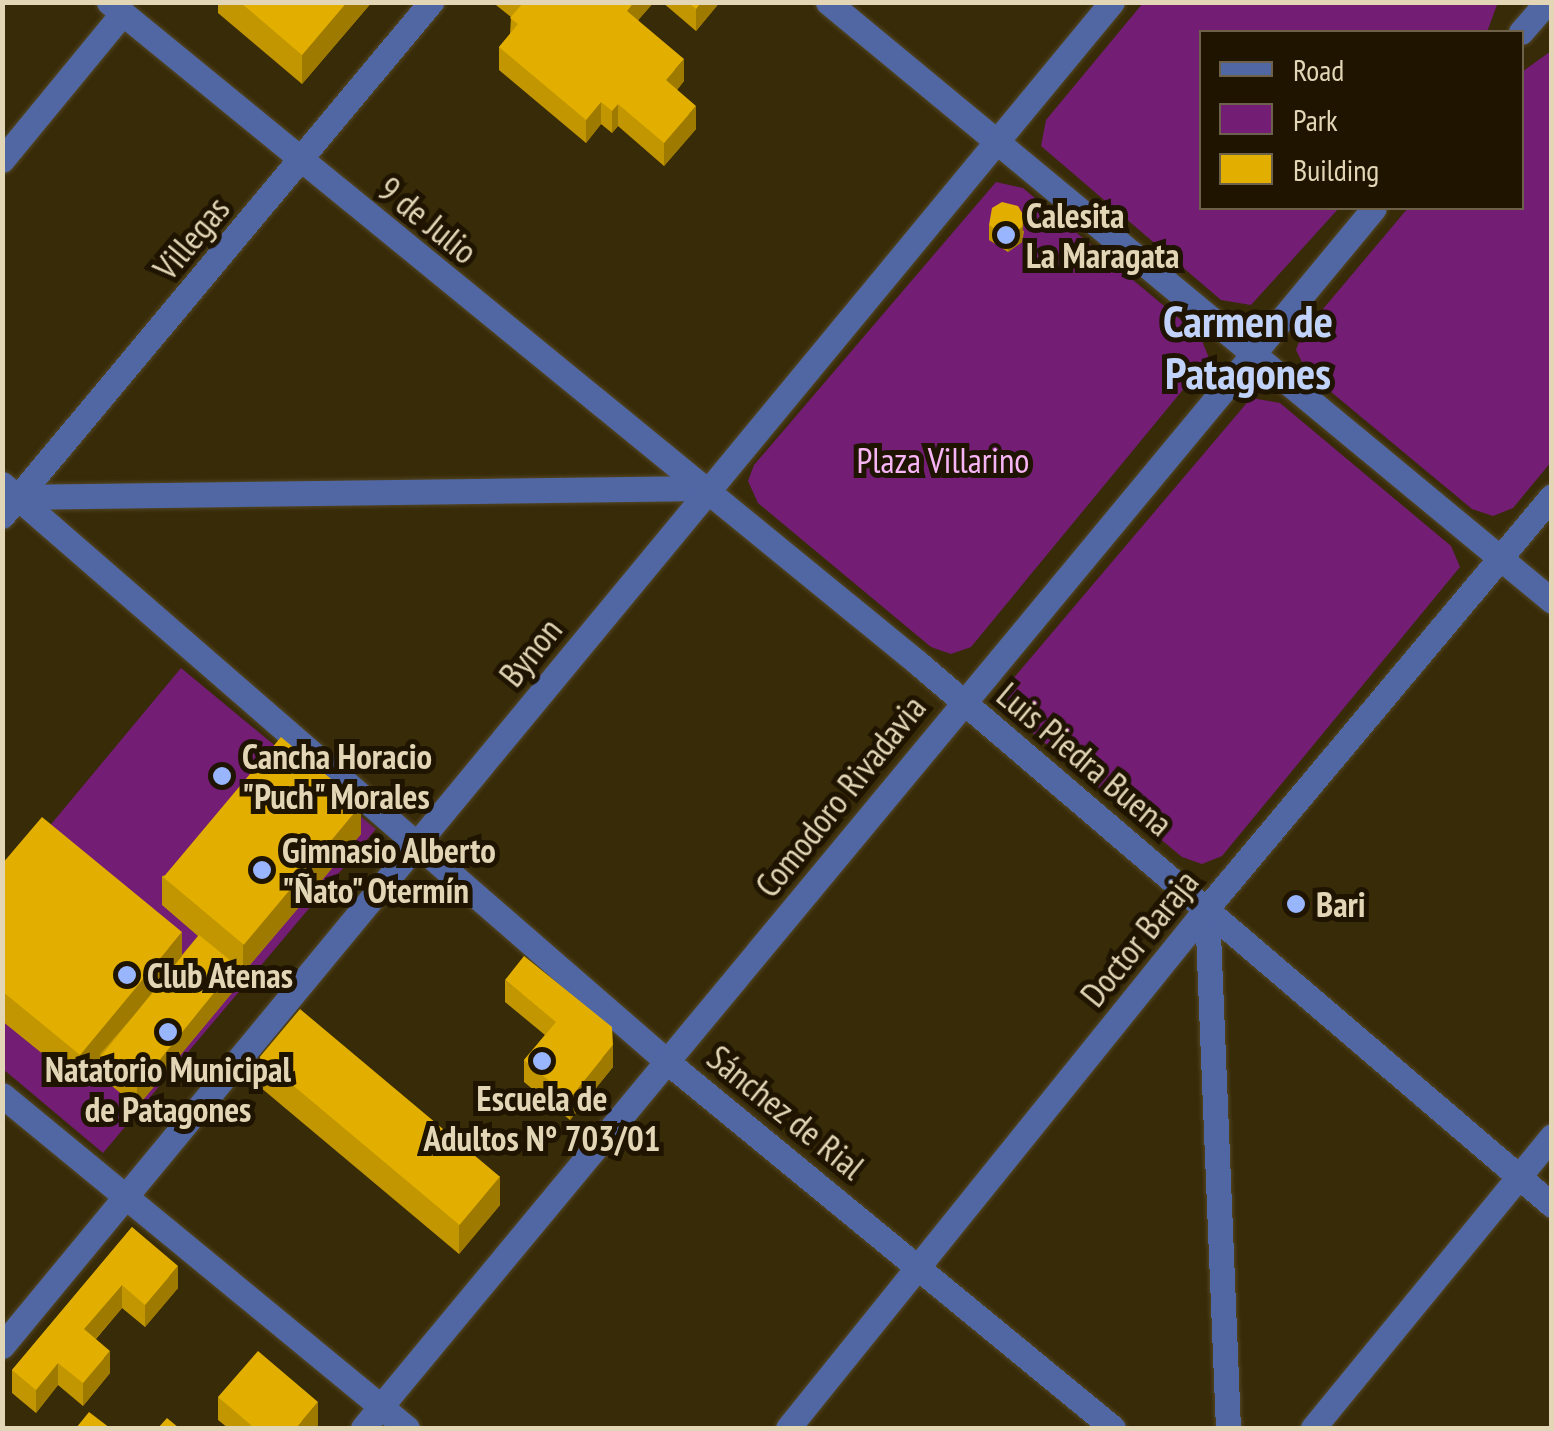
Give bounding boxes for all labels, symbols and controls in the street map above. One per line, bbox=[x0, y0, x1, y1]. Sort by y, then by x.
legend bbox=[1199, 30, 1524, 210]
text: Road bbox=[1293, 50, 1344, 89]
text: Park bbox=[1293, 100, 1338, 139]
text: Building bbox=[1293, 150, 1379, 189]
street label: 9 de Julio bbox=[370, 168, 486, 272]
street label: Villegas bbox=[144, 188, 238, 288]
place label: Calesita La Maragata bbox=[1026, 194, 1179, 276]
marker: Calesita La Maragata bbox=[995, 224, 1017, 246]
district label: Carmen de Patagones bbox=[1163, 294, 1333, 400]
park label: Plaza Villarino bbox=[856, 439, 1030, 481]
street label: Bynon bbox=[490, 609, 570, 695]
street label: Luis Piedra Buena bbox=[989, 674, 1181, 844]
street label: Comodoro Rivadavia bbox=[746, 687, 934, 905]
place label: Cancha Horacio "Puch" Morales bbox=[242, 735, 432, 817]
marker: Cancha Horacio "Puch" Morales bbox=[211, 765, 233, 787]
place label: Gimnasio Alberto "Ñato" Otermín bbox=[282, 829, 497, 911]
marker: Gimnasio Alberto "Ñato" Otermín bbox=[251, 859, 273, 881]
street label: Doctor Baraja bbox=[1071, 861, 1207, 1015]
place label: Bari bbox=[1316, 883, 1366, 925]
marker: Bari bbox=[1285, 893, 1307, 915]
place label: Club Atenas bbox=[147, 954, 294, 996]
marker: Club Atenas bbox=[116, 964, 138, 986]
marker: Natatorio Municipal de Patagones bbox=[157, 1021, 179, 1043]
street label: Sánchez de Rial bbox=[699, 1036, 873, 1188]
place label: Natatorio Municipal de Patagones bbox=[45, 1048, 291, 1130]
marker: Escuela de Adultos N° 703/01 bbox=[531, 1050, 553, 1072]
place label: Escuela de Adultos N° 703/01 bbox=[423, 1077, 661, 1159]

